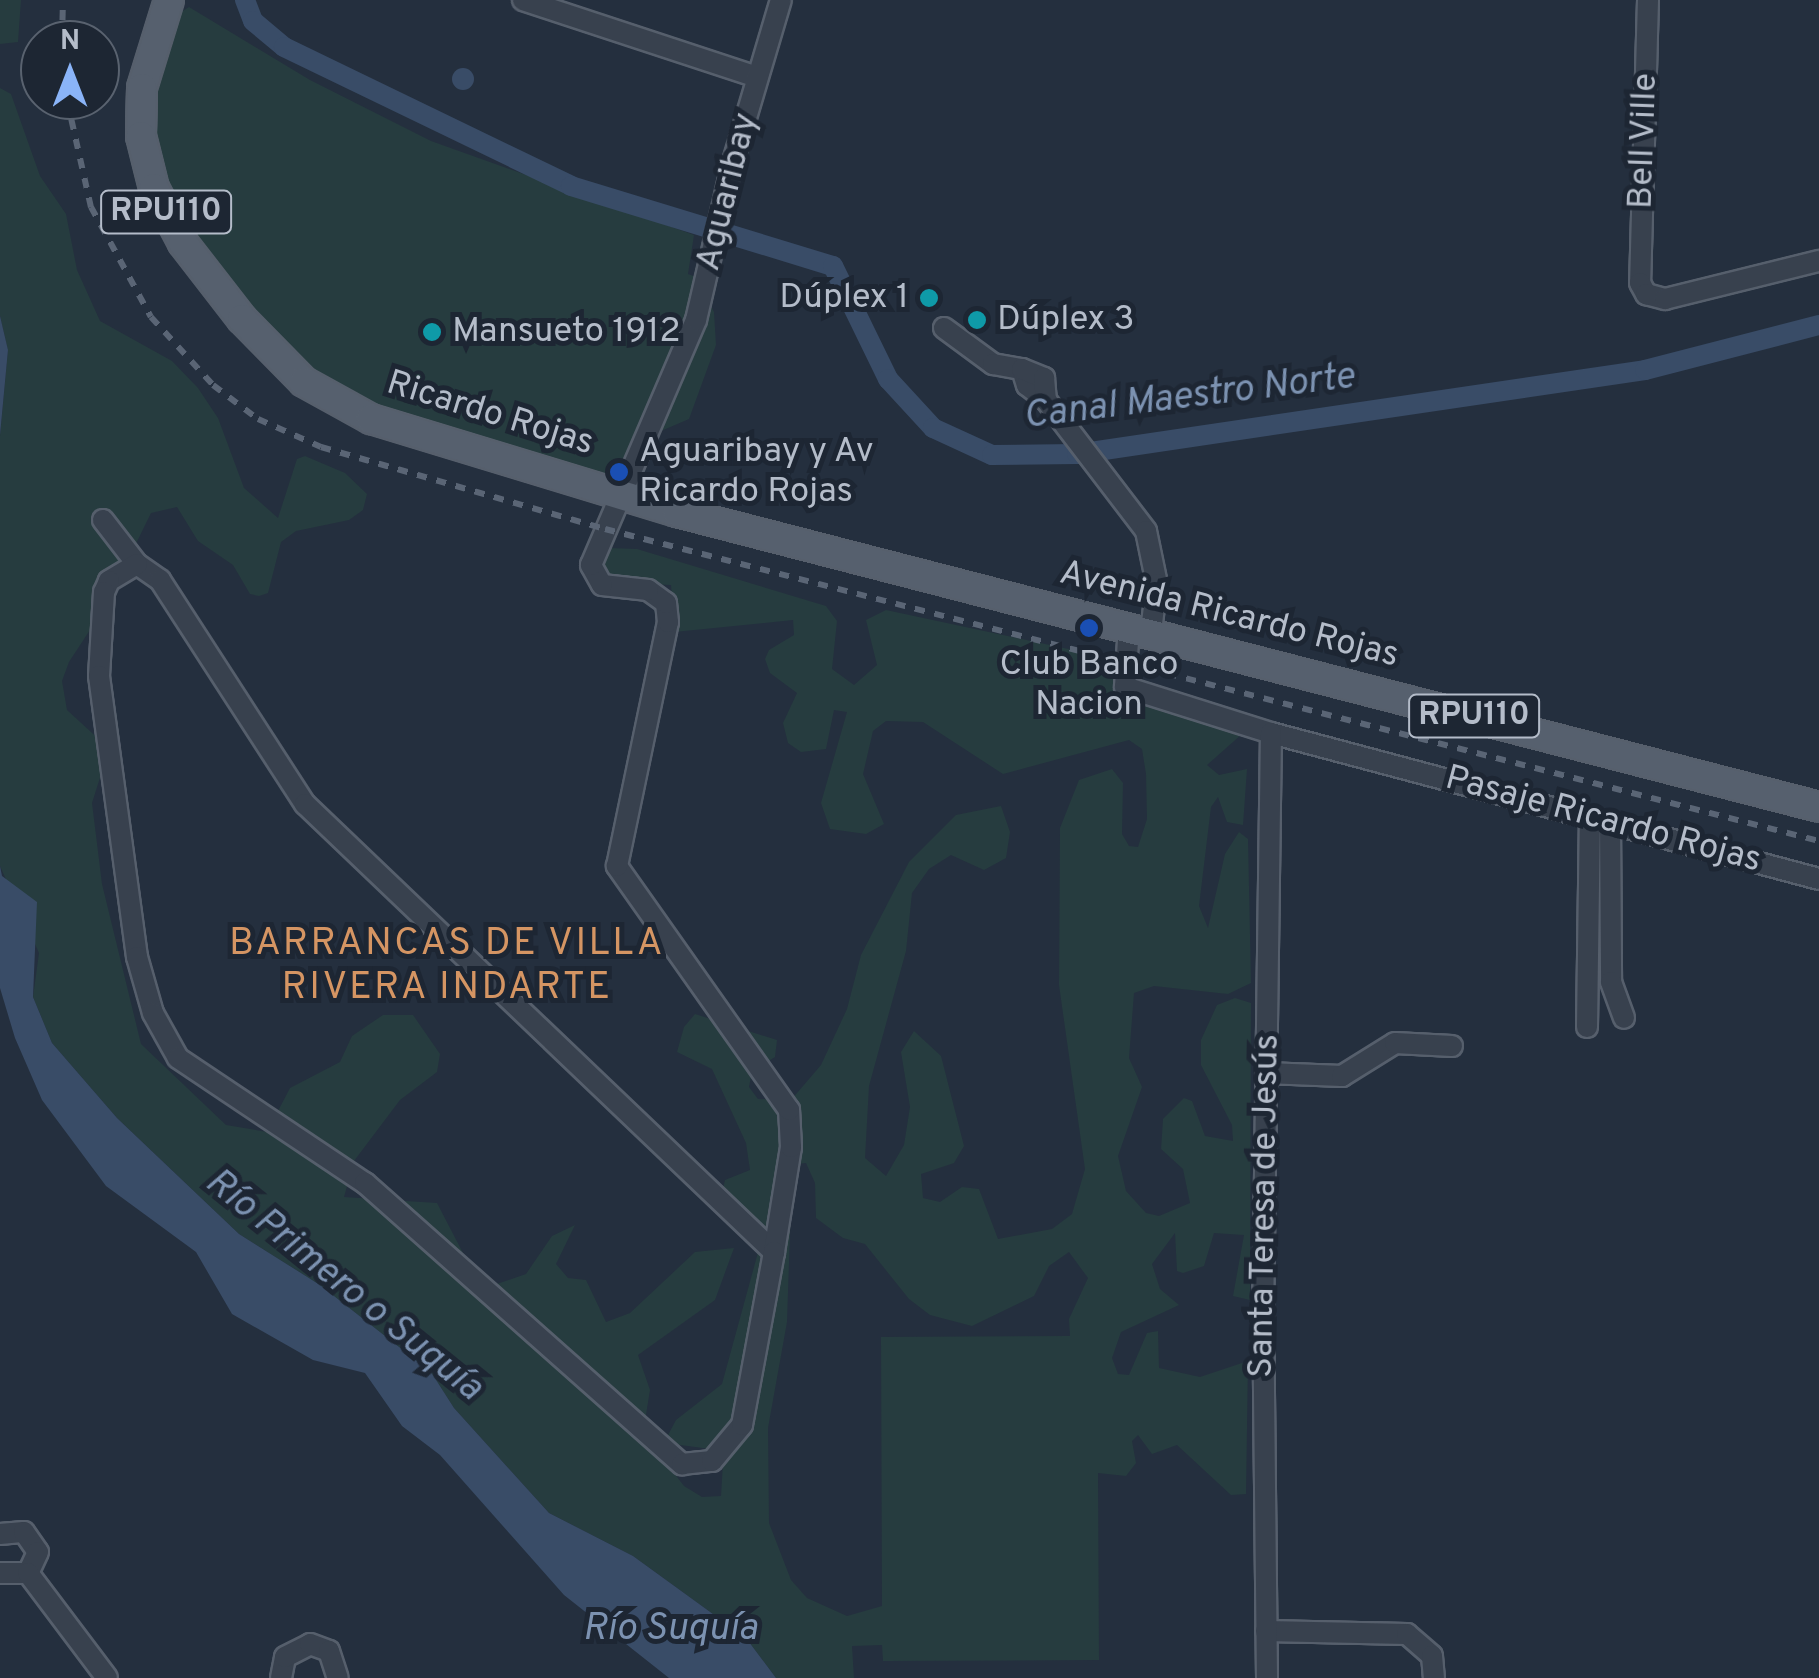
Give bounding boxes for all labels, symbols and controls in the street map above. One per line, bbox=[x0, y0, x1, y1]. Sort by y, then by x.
north arrow bbox=[20, 20, 120, 120]
text: N bbox=[60, 24, 80, 60]
street label: Bell Ville bbox=[1621, 72, 1667, 210]
street label: Aguaribay bbox=[688, 109, 768, 275]
road number: RPU110 bbox=[99, 185, 234, 239]
place label: Dúplex 1 bbox=[779, 277, 909, 319]
marker: Dúplex 1 bbox=[918, 287, 940, 309]
place label: Dúplex 3 bbox=[997, 299, 1135, 341]
marker: Dúplex 3 bbox=[966, 309, 988, 331]
place label: Mansueto 1912 bbox=[452, 311, 681, 353]
marker: Mansueto 1912 bbox=[421, 321, 443, 343]
water label: Canal Maestro Norte bbox=[1021, 355, 1357, 441]
street label: Ricardo Rojas bbox=[382, 363, 598, 465]
place label: Aguaribay y Av Ricardo Rojas bbox=[639, 431, 875, 513]
marker: Aguaribay y Av Ricardo Rojas bbox=[608, 461, 630, 483]
street label: Avenida Ricardo Rojas bbox=[1055, 553, 1403, 677]
marker: Club Banco Nacion bbox=[1078, 617, 1100, 639]
place label: Club Banco Nacion bbox=[999, 644, 1179, 726]
road number: RPU110 bbox=[1406, 689, 1542, 743]
street label: Pasaje Ricardo Rojas bbox=[1440, 758, 1766, 882]
district label: BARRANCAS DE VILLA RIVERA INDARTE bbox=[228, 922, 666, 1012]
street label: Santa Teresa de Jesús bbox=[1241, 1033, 1289, 1379]
water label: Río Primero o Suquía bbox=[195, 1160, 491, 1412]
water label: Río Suquía bbox=[582, 1607, 758, 1653]

